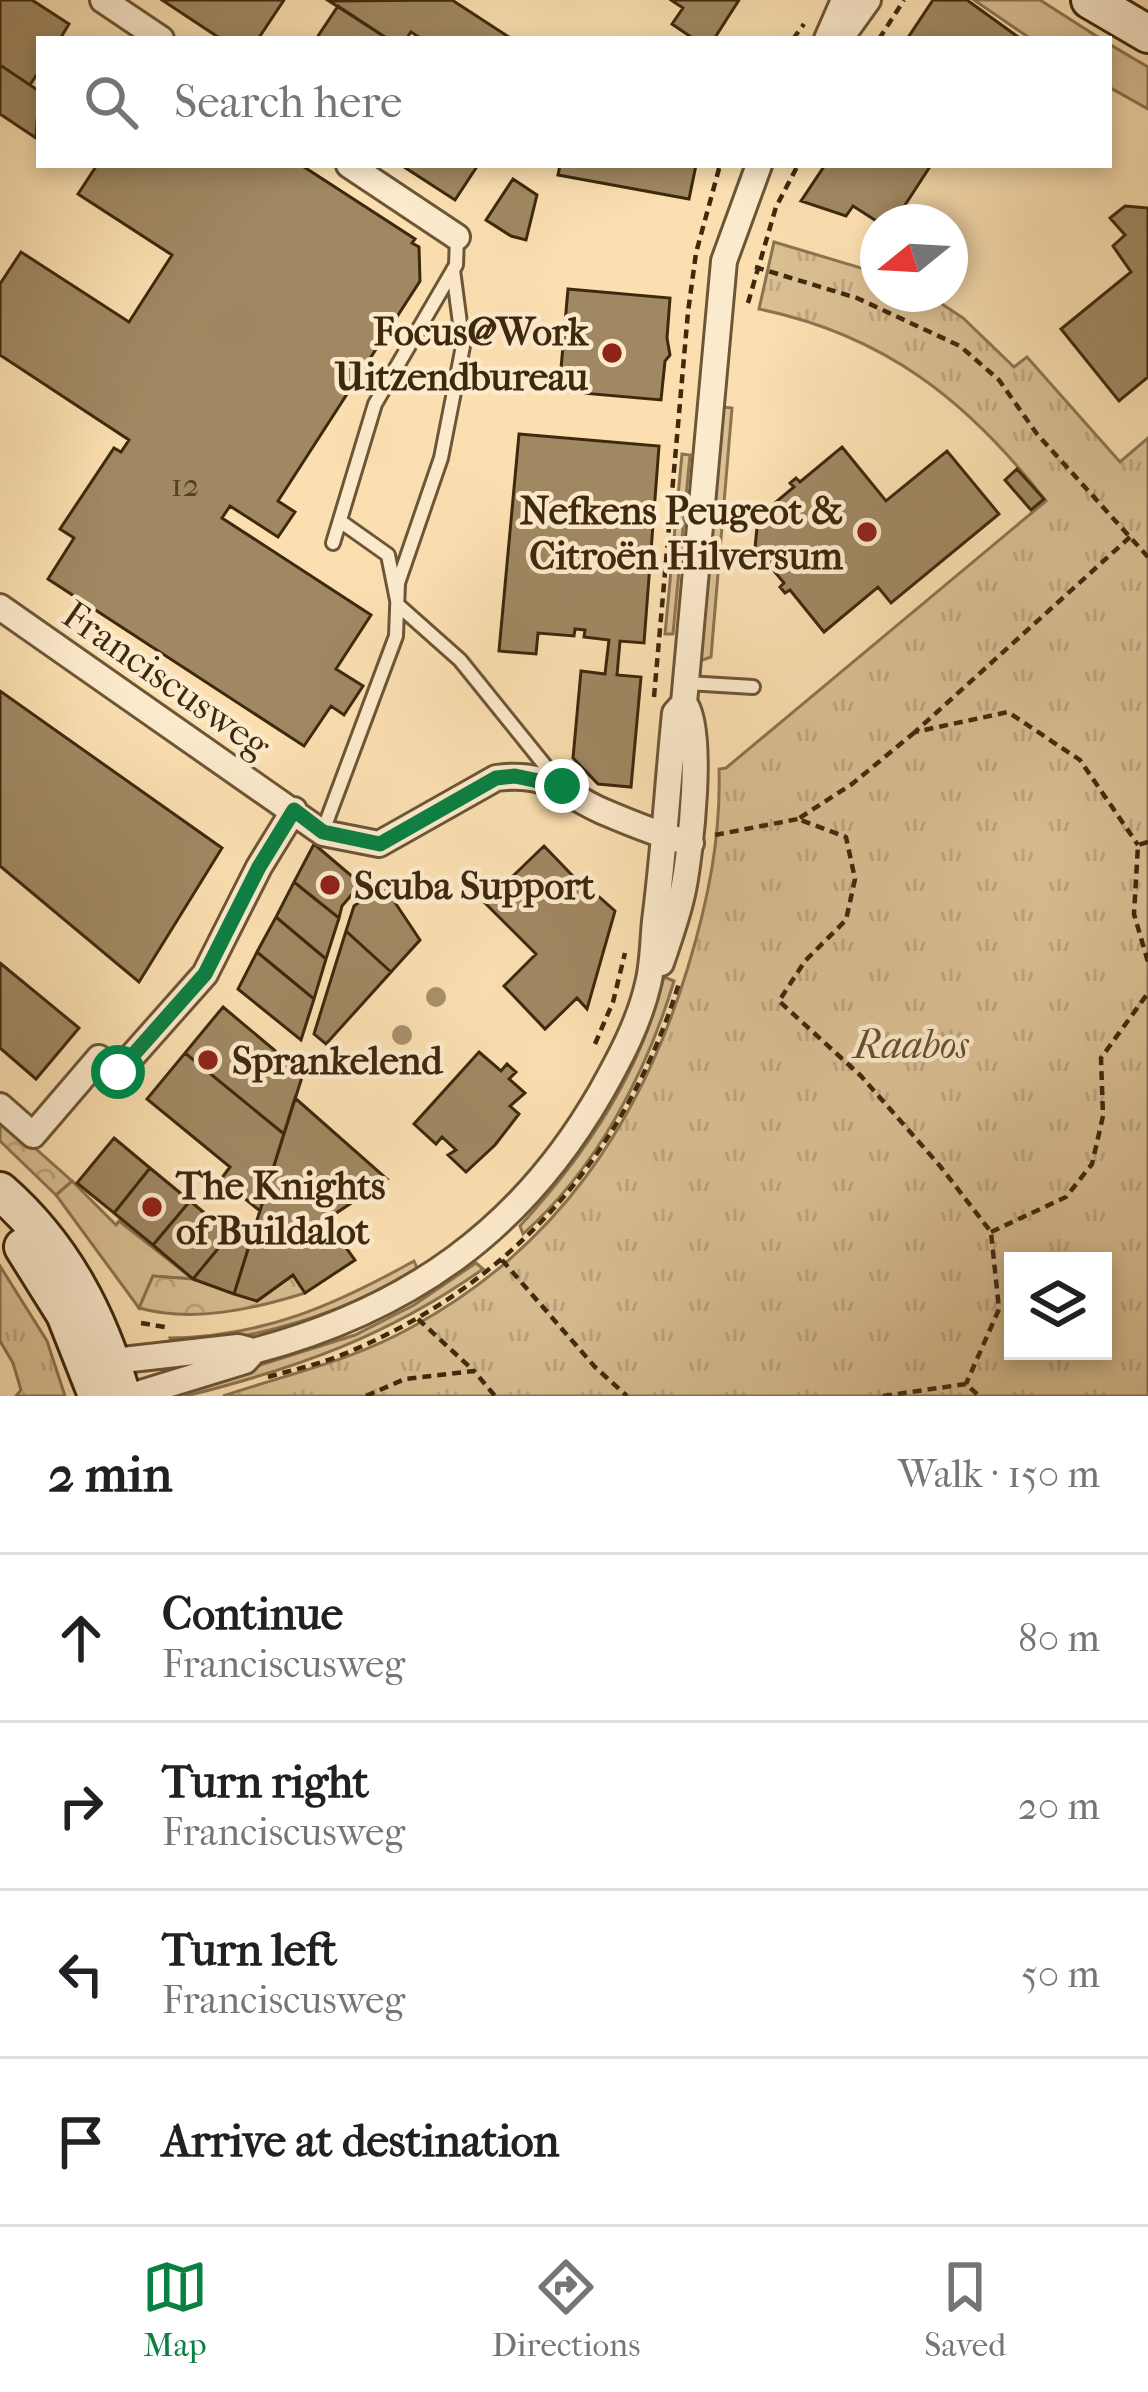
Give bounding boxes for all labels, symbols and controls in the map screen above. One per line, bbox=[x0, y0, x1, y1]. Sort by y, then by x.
search box bbox=[36, 36, 1112, 168]
icon: search bbox=[78, 69, 144, 135]
text: Search here bbox=[174, 76, 402, 129]
north arrow bbox=[860, 204, 968, 312]
place label: Focus@Work Uitzendbureau bbox=[334, 309, 589, 400]
marker: Focus@Work Uitzendbureau bbox=[599, 340, 625, 366]
house number: 12 bbox=[171, 466, 199, 505]
place label: Nefkens Peugeot & Citroën Hilversum bbox=[520, 488, 844, 579]
marker: Nefkens Peugeot & Citroën Hilversum bbox=[854, 519, 880, 545]
street label: Franciscusweg bbox=[54, 591, 280, 769]
route end bbox=[535, 759, 589, 813]
place label: Scuba Support bbox=[354, 863, 596, 909]
marker: Scuba Support bbox=[317, 872, 343, 898]
park label: Raabos bbox=[850, 1022, 970, 1068]
place label: Sprankelend bbox=[232, 1038, 444, 1084]
route start bbox=[91, 1045, 145, 1099]
marker: Sprankelend bbox=[195, 1047, 221, 1073]
place label: The Knights of Buildalot bbox=[175, 1163, 386, 1254]
marker: The Knights of Buildalot bbox=[139, 1194, 165, 1220]
map controls bbox=[1004, 1252, 1112, 1360]
button: layers bbox=[1004, 1252, 1112, 1360]
text: 2 min bbox=[48, 1444, 172, 1504]
text: Walk · 150 m bbox=[898, 1451, 1100, 1497]
text: Continue bbox=[162, 1588, 343, 1641]
icon: ahead bbox=[48, 1605, 114, 1671]
text: 80 m bbox=[1018, 1615, 1100, 1661]
text: Franciscusweg bbox=[162, 1641, 405, 1687]
text: Turn right bbox=[162, 1756, 369, 1809]
icon: right bbox=[48, 1773, 114, 1839]
text: 20 m bbox=[1018, 1783, 1100, 1829]
text: Franciscusweg bbox=[162, 1809, 405, 1855]
text: Turn left bbox=[162, 1924, 337, 1977]
icon: left bbox=[48, 1941, 114, 2007]
text: 50 m bbox=[1021, 1951, 1100, 1997]
text: Franciscusweg bbox=[162, 1977, 405, 2023]
icon: arrive bbox=[48, 2109, 114, 2175]
text: Arrive at destination bbox=[162, 2115, 559, 2168]
tab: Map bbox=[142, 2254, 208, 2365]
tab: Directions bbox=[492, 2254, 640, 2365]
tab: Saved bbox=[924, 2254, 1006, 2365]

